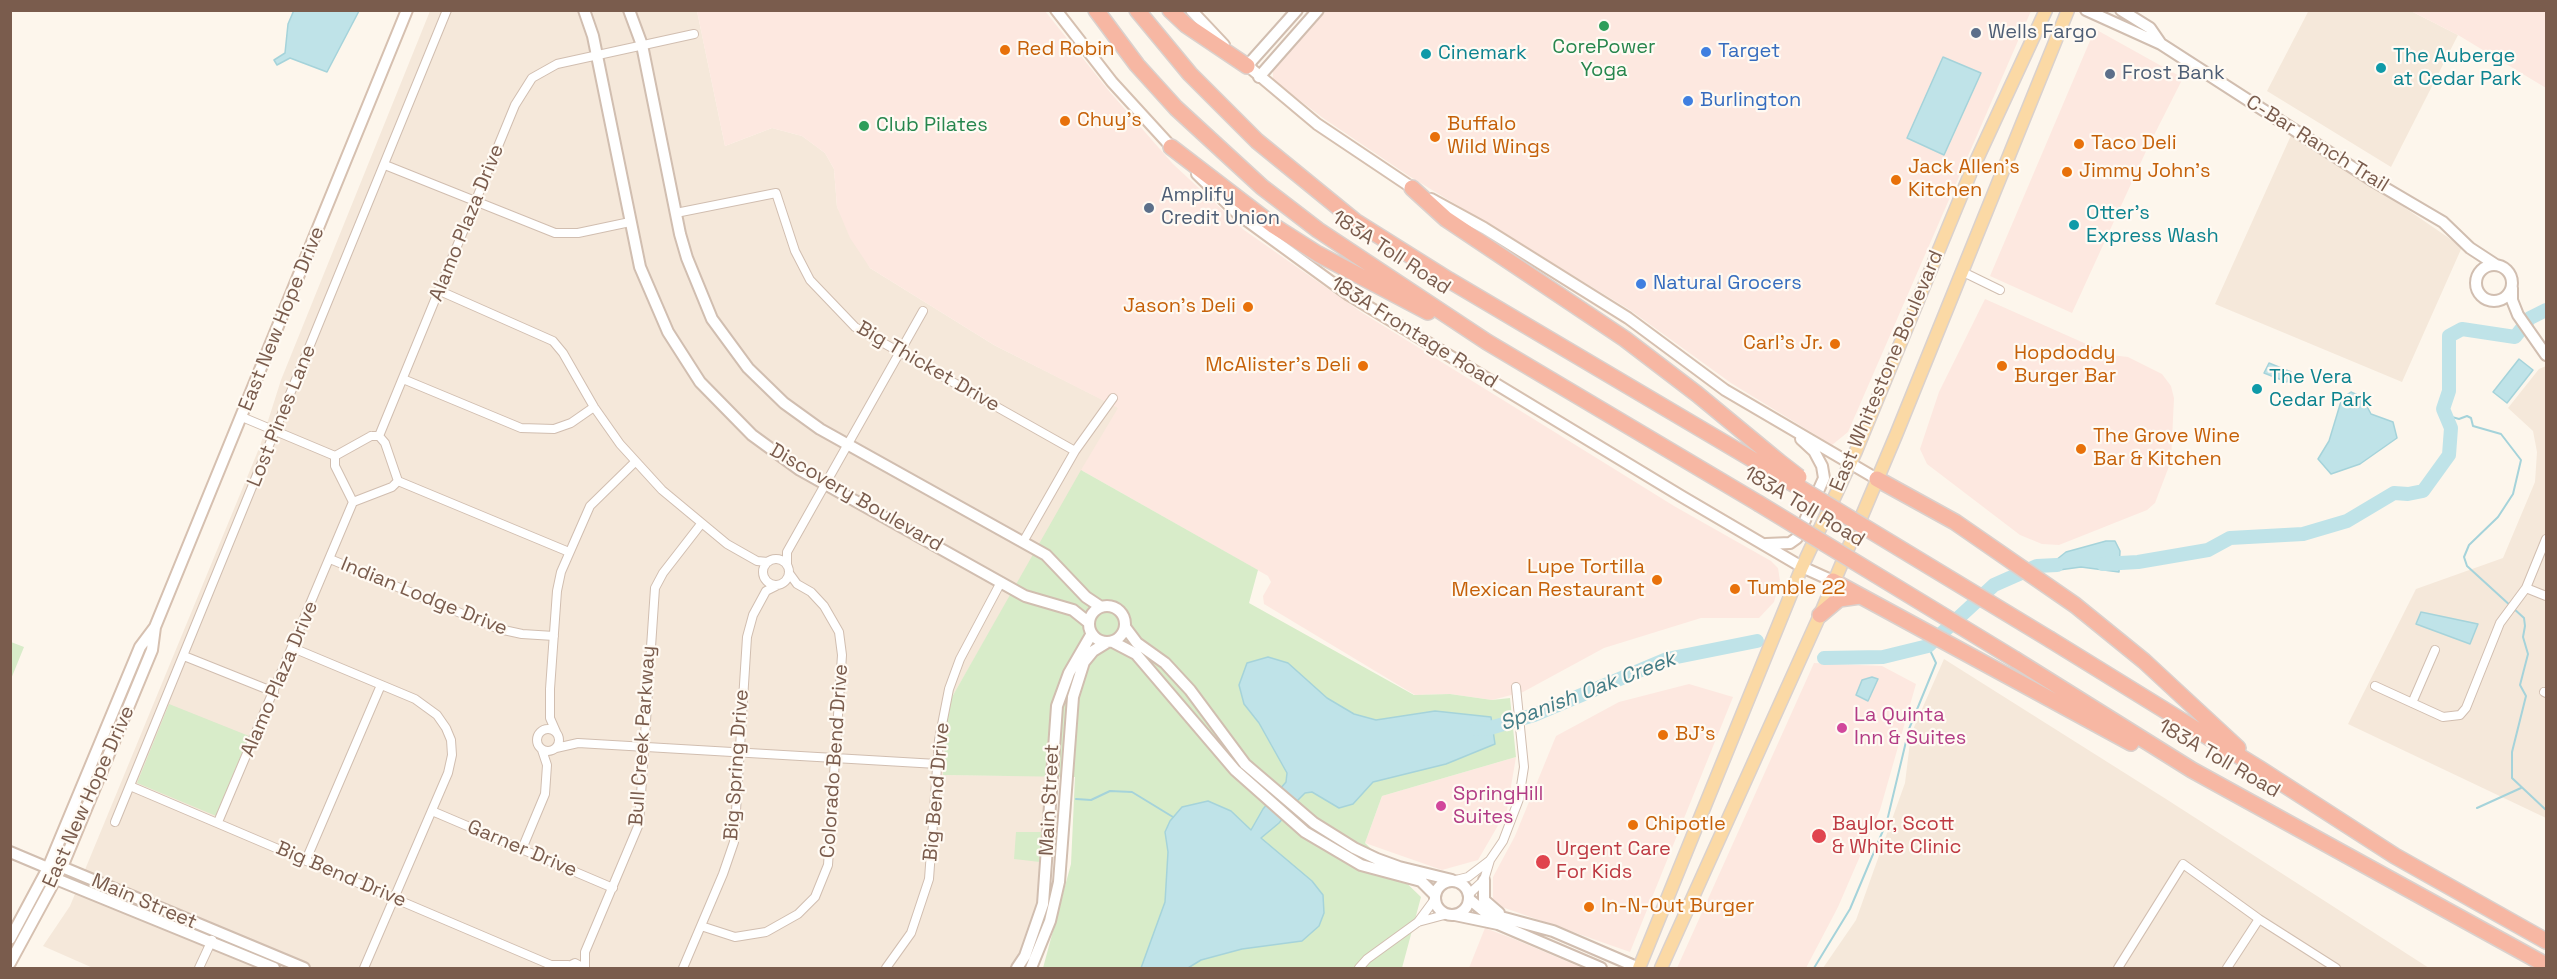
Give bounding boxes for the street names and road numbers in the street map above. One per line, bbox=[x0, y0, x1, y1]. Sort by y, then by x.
street label: C-Bar Ranch Trail bbox=[2241, 90, 2393, 198]
street label: Alamo Plaza Drive bbox=[425, 141, 509, 305]
street label: 183A Toll Road bbox=[1327, 206, 1455, 300]
street label: East New Hope Drive bbox=[234, 223, 330, 415]
street label: East Whitestone Boulevard bbox=[1825, 247, 1949, 495]
street label: 183A Frontage Road bbox=[1326, 272, 1502, 394]
street label: Big Thicket Drive bbox=[852, 316, 1004, 418]
street label: Lost Pines Lane bbox=[243, 341, 321, 491]
street label: Discovery Boulevard bbox=[765, 439, 947, 557]
street label: 183A Toll Road bbox=[1739, 461, 1869, 553]
street label: Indian Lodge Drive bbox=[337, 553, 511, 641]
street label: Alamo Plaza Drive bbox=[236, 597, 324, 761]
street label: Bull Creek Parkway bbox=[625, 645, 661, 827]
street label: Colorado Bend Drive bbox=[816, 663, 854, 859]
street label: Big Spring Drive bbox=[720, 688, 754, 842]
street label: East New Hope Drive bbox=[38, 702, 140, 892]
street label: 183A Toll Road bbox=[2154, 714, 2284, 804]
street label: Big Bend Drive bbox=[919, 722, 955, 862]
street label: Main Street bbox=[1035, 743, 1065, 857]
street label: Garner Drive bbox=[463, 815, 581, 883]
street label: Big Bend Drive bbox=[272, 837, 410, 913]
street label: Main Street bbox=[88, 869, 200, 935]

